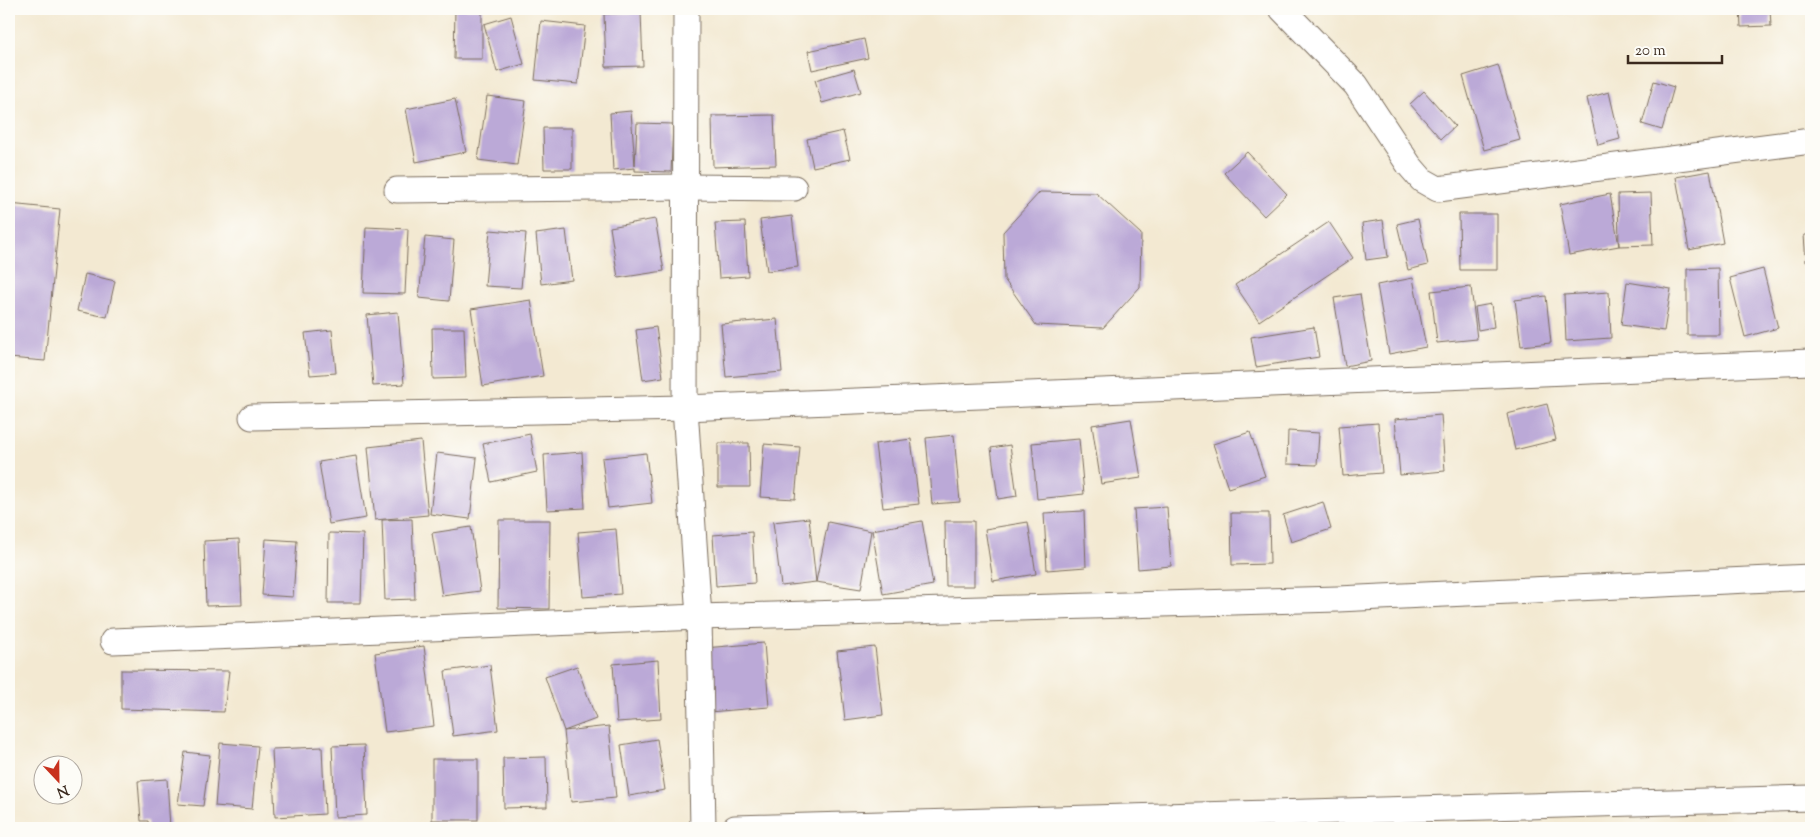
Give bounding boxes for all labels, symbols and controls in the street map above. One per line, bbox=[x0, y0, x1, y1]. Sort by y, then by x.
scale bar bbox=[1628, 32, 1721, 64]
text: 20 m bbox=[1635, 41, 1666, 62]
north arrow bbox=[32, 754, 82, 804]
text: N bbox=[53, 779, 71, 802]

